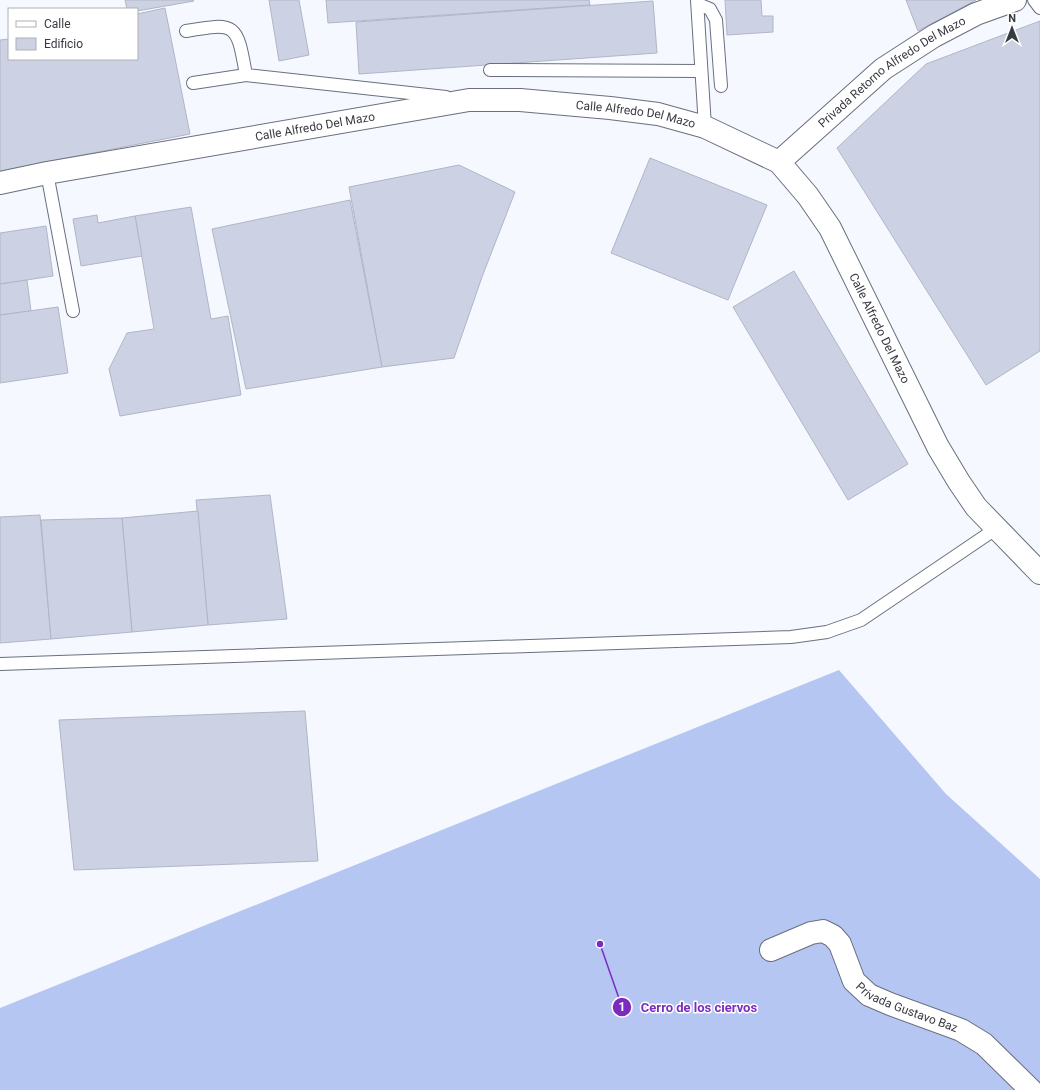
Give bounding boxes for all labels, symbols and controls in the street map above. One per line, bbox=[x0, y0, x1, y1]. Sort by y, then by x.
legend bbox=[8, 8, 138, 60]
north arrow bbox=[992, 8, 1032, 48]
text: N bbox=[1008, 12, 1016, 25]
street label: Privada Retorno Alfredo Del Mazo bbox=[815, 14, 968, 131]
text: Calle bbox=[44, 17, 71, 31]
text: Edificio bbox=[44, 37, 83, 51]
street label: Calle Alfredo Del Mazo bbox=[575, 98, 697, 131]
street label: Calle Alfredo Del Mazo bbox=[254, 109, 376, 144]
street label: Calle Alfredo Del Mazo bbox=[846, 271, 913, 386]
street label: Privada Gustavo Baz bbox=[853, 979, 960, 1035]
callout: Cerro de los ciervos bbox=[612, 995, 765, 1020]
text: 1 bbox=[619, 1000, 625, 1014]
text: Cerro de los ciervos bbox=[641, 1000, 757, 1015]

